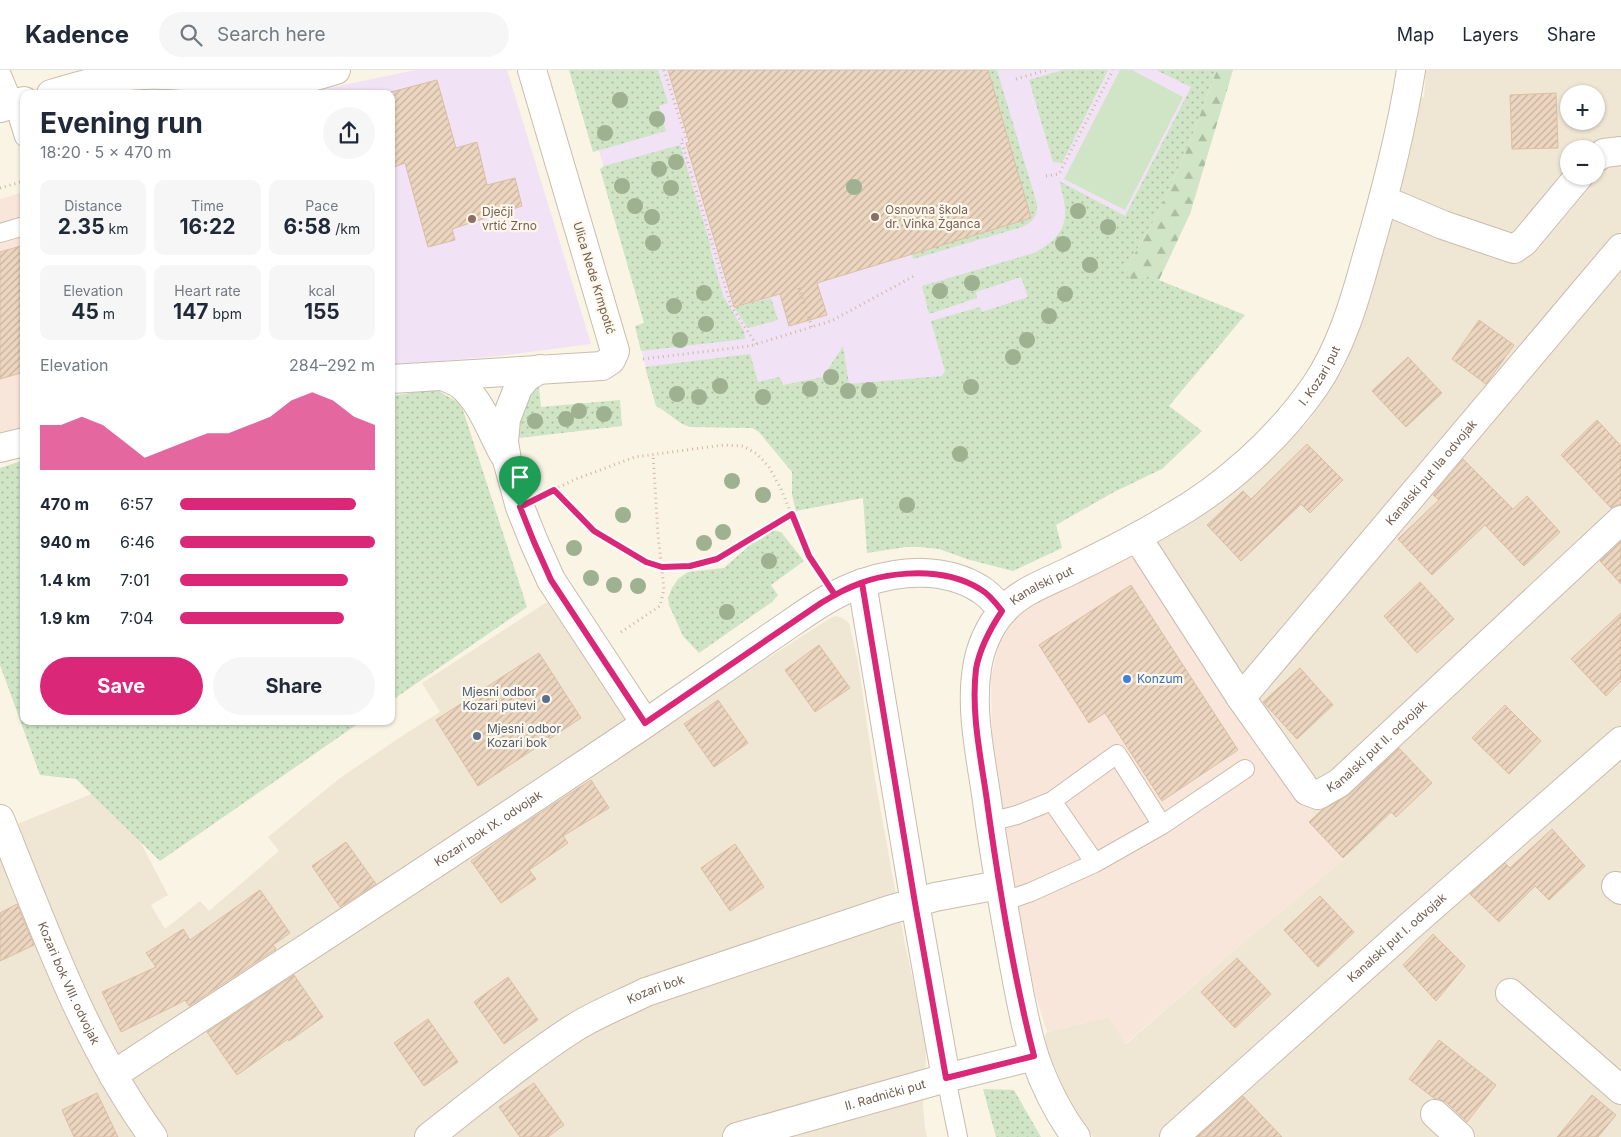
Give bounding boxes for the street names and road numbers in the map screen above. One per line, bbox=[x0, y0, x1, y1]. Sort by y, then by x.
street label: Ulica Nede Krmpotić bbox=[570, 220, 619, 336]
street label: I. Kozari put bbox=[1295, 343, 1343, 408]
street label: Kanalski put IIa odvojak bbox=[1382, 416, 1480, 528]
street label: Kanalski put bbox=[1007, 563, 1076, 608]
street label: Kanalski put II. odvojak bbox=[1324, 697, 1430, 795]
street label: Kozari bok IX. odvojak bbox=[431, 787, 545, 869]
street label: Kanalski put I. odvojak bbox=[1344, 889, 1450, 985]
street label: Kozari bok VIII. odvojak bbox=[35, 920, 103, 1047]
street label: Kozari bok bbox=[625, 971, 687, 1007]
street label: II. Radnički put bbox=[843, 1076, 927, 1113]

